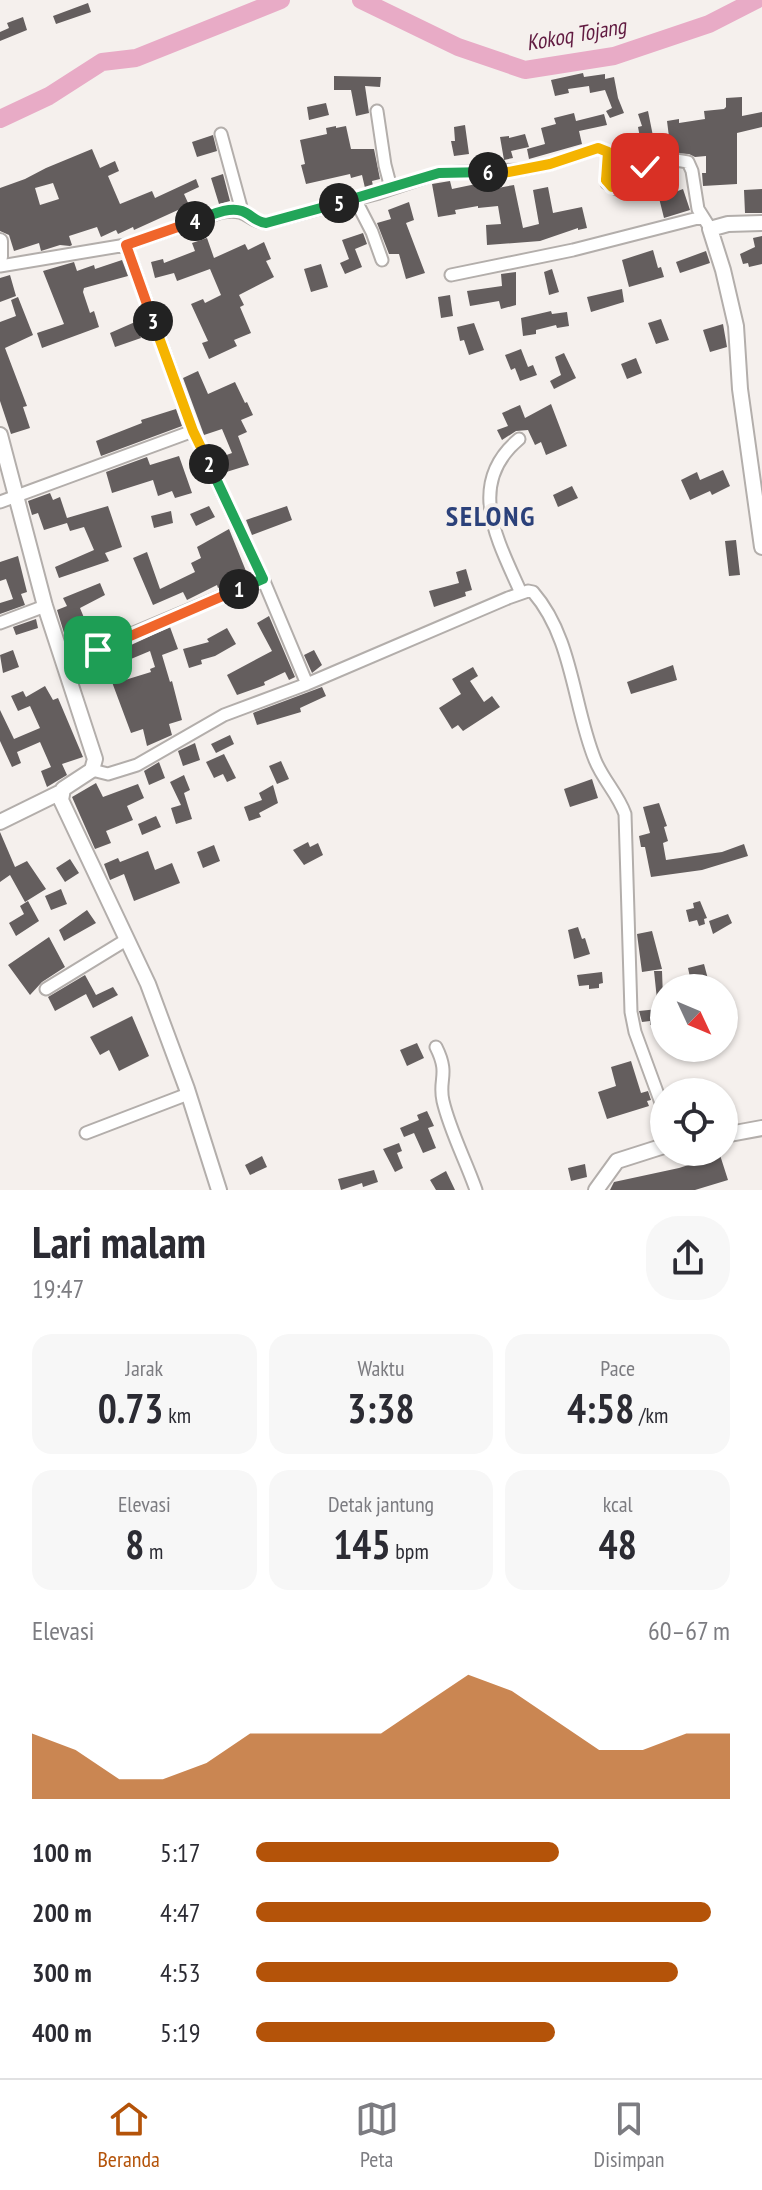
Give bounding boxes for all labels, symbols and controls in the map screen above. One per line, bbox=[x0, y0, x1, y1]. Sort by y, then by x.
water label: Kokoq Tojang bbox=[524, 11, 629, 57]
pin bbox=[611, 133, 679, 201]
icon: check bbox=[623, 145, 667, 189]
pin: 6 bbox=[468, 152, 508, 192]
text: 6 bbox=[483, 158, 493, 186]
pin: 5 bbox=[319, 183, 359, 223]
text: 5 bbox=[334, 189, 344, 217]
pin: 4 bbox=[175, 201, 215, 241]
text: 4 bbox=[190, 207, 200, 235]
pin: 3 bbox=[133, 301, 173, 341]
text: 3 bbox=[148, 307, 158, 335]
pin: 2 bbox=[189, 444, 229, 484]
text: 2 bbox=[204, 450, 214, 478]
district label: SELONG bbox=[446, 497, 536, 534]
pin: 1 bbox=[219, 569, 259, 609]
text: 1 bbox=[234, 575, 244, 603]
pin bbox=[64, 616, 132, 684]
icon: arrive bbox=[76, 628, 120, 672]
north arrow bbox=[650, 974, 738, 1062]
map controls bbox=[650, 974, 738, 1166]
button: locate bbox=[650, 1078, 738, 1166]
text: Lari malam bbox=[32, 1213, 206, 1270]
button: share bbox=[646, 1216, 730, 1300]
text: 19:47 bbox=[32, 1272, 84, 1305]
text: Jarak bbox=[126, 1354, 163, 1382]
text: Waktu bbox=[358, 1354, 404, 1382]
text: Pace bbox=[600, 1354, 635, 1382]
text: 0.73 bbox=[98, 1382, 163, 1434]
text: 3:38 bbox=[347, 1382, 415, 1434]
text: 4:58 bbox=[567, 1382, 634, 1434]
text: km bbox=[163, 1401, 191, 1429]
text: /km bbox=[634, 1401, 668, 1429]
text: Elevasi bbox=[118, 1490, 171, 1518]
text: Detak jantung bbox=[328, 1490, 434, 1518]
text: kcal bbox=[603, 1490, 633, 1518]
text: 8 bbox=[125, 1518, 144, 1570]
text: 145 bbox=[333, 1518, 391, 1570]
text: 48 bbox=[599, 1518, 637, 1570]
text: m bbox=[144, 1537, 163, 1565]
text: bpm bbox=[391, 1537, 429, 1565]
text: Elevasi bbox=[32, 1614, 94, 1647]
text: 60–67 m bbox=[648, 1614, 730, 1647]
text: 100 m bbox=[32, 1836, 92, 1869]
text: 5:17 bbox=[160, 1836, 200, 1869]
text: 200 m bbox=[32, 1896, 92, 1929]
text: 4:47 bbox=[160, 1896, 200, 1929]
text: 300 m bbox=[32, 1956, 92, 1989]
text: 4:53 bbox=[160, 1956, 200, 1989]
text: 400 m bbox=[32, 2016, 92, 2049]
text: 5:19 bbox=[160, 2016, 200, 2049]
tab: Beranda bbox=[97, 2097, 160, 2173]
tab: Peta bbox=[355, 2097, 399, 2173]
tab: Disimpan bbox=[594, 2097, 665, 2173]

